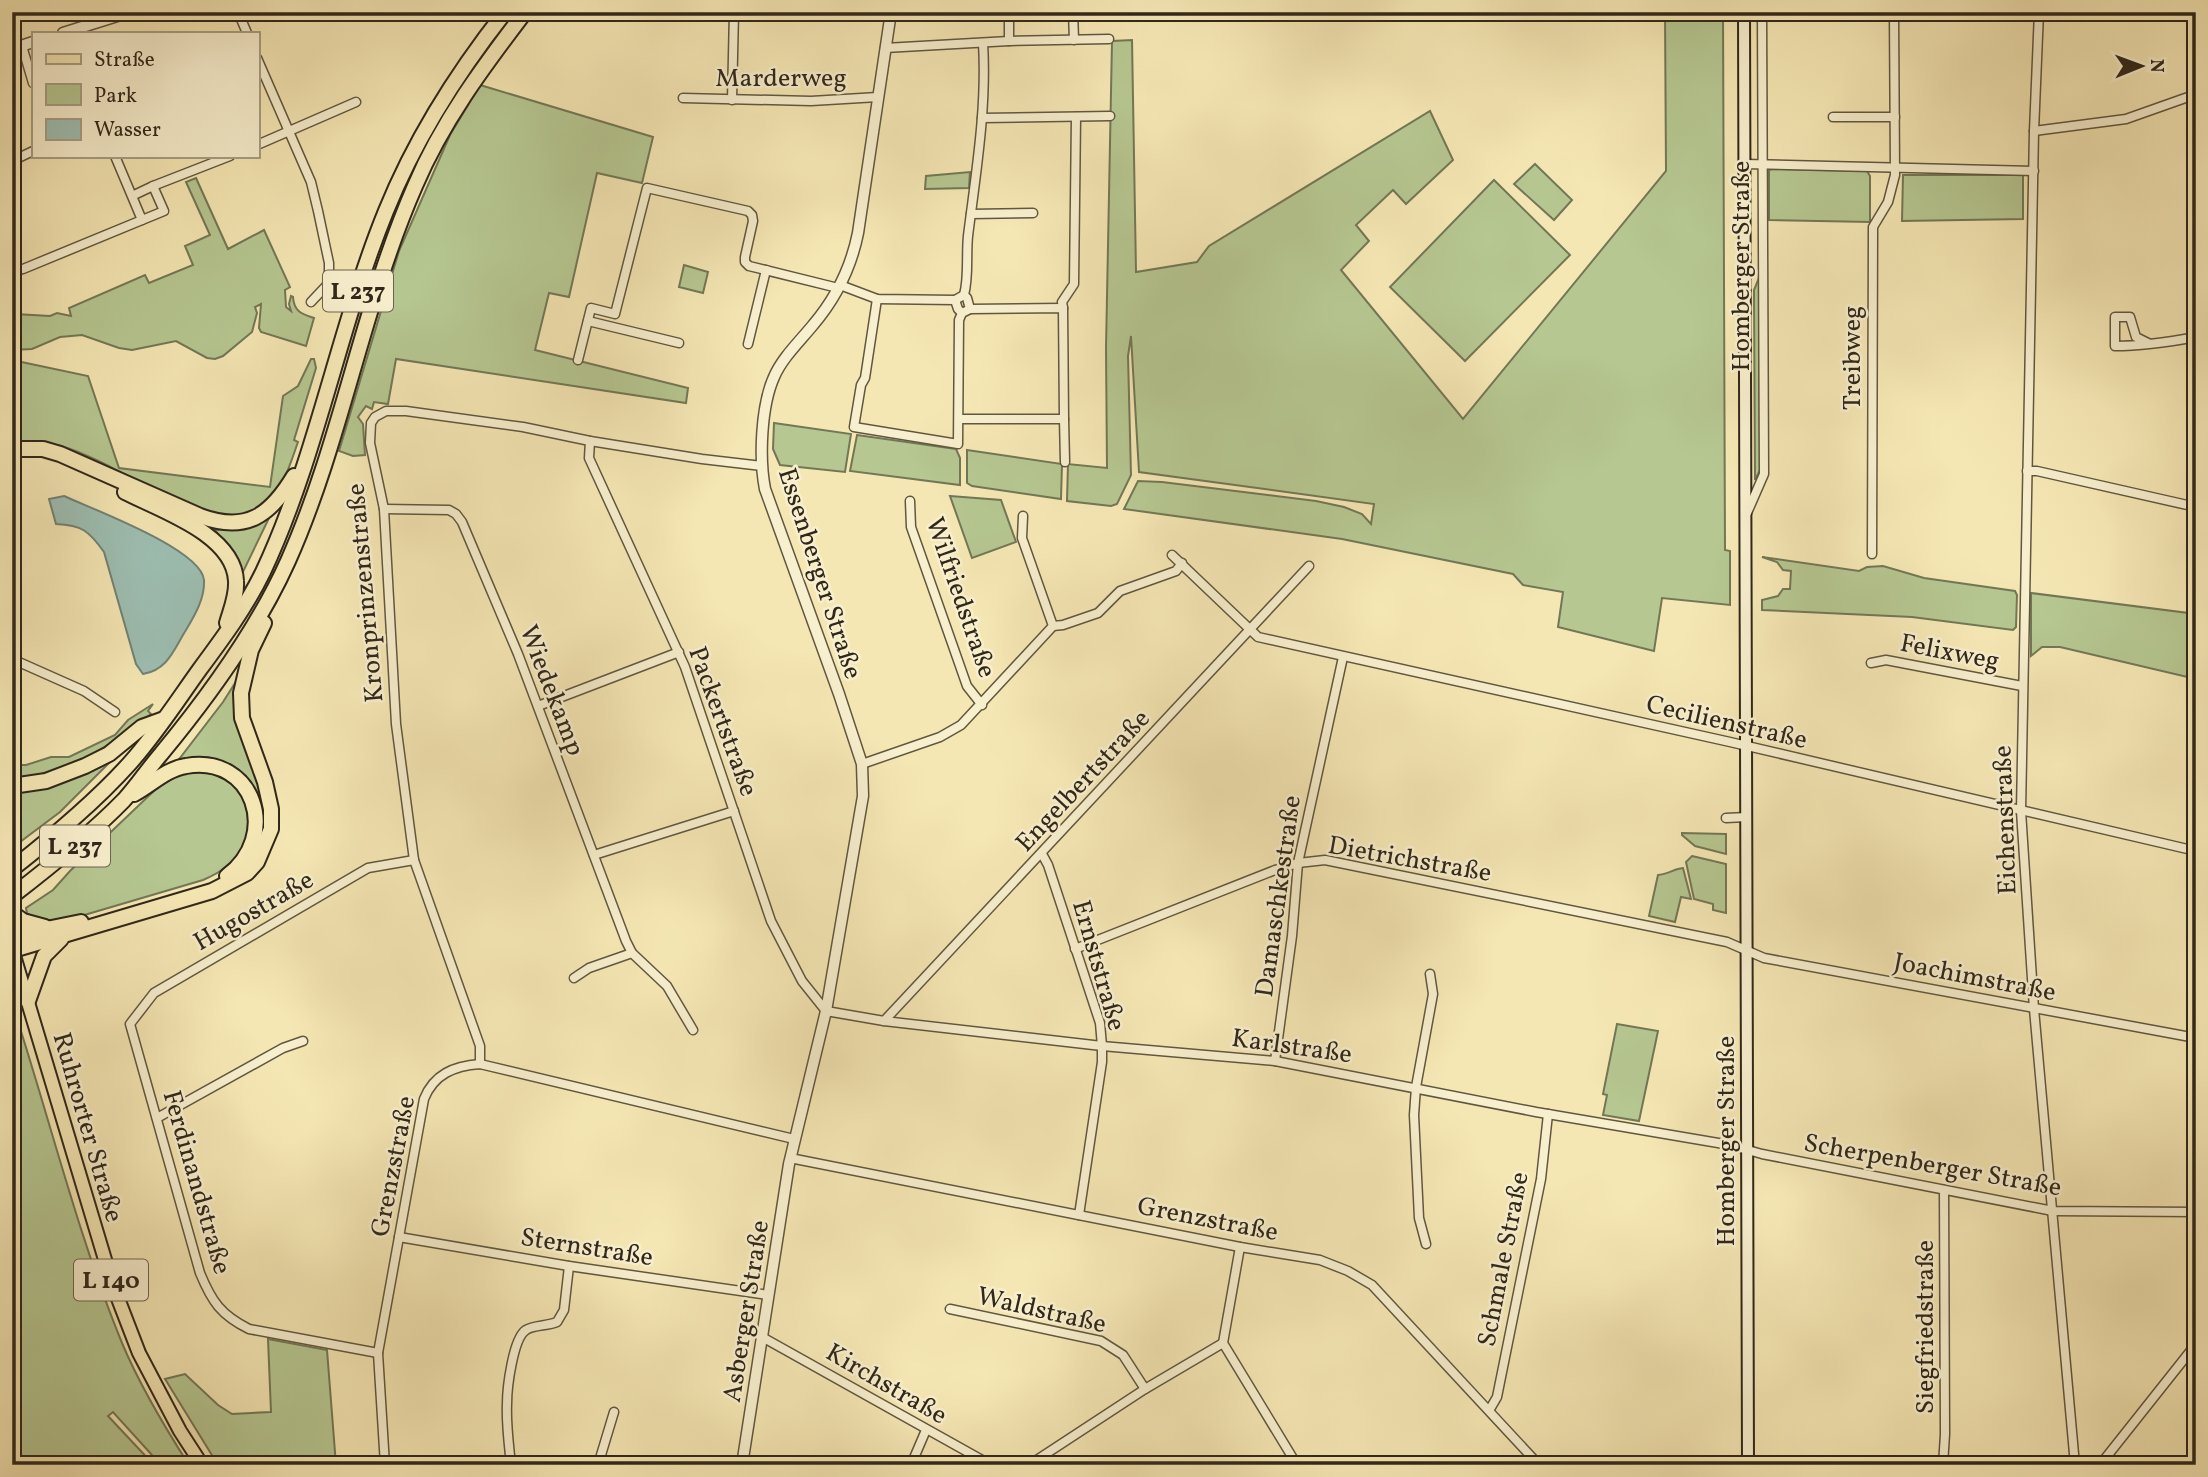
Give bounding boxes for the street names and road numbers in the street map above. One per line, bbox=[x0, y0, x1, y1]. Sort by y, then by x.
street label: Marderweg bbox=[715, 61, 847, 97]
street label: Homberger Straße bbox=[1724, 161, 1760, 371]
road number: L 237 bbox=[323, 270, 393, 312]
street label: Treibweg bbox=[1835, 306, 1871, 410]
street label: Essenberger Straße bbox=[768, 463, 870, 684]
street label: Kronprinzenstraße bbox=[338, 482, 394, 704]
street label: Wilfriedstraße bbox=[916, 513, 1004, 683]
street label: Wiedekamp bbox=[510, 620, 593, 761]
street label: Felixweg bbox=[1897, 626, 2002, 680]
street label: Packertstraße bbox=[678, 642, 766, 802]
street label: Cecilienstraße bbox=[1643, 687, 1811, 759]
street label: Engelbertstraße bbox=[1008, 702, 1159, 861]
street label: Eichenstraße bbox=[1985, 744, 2027, 895]
street label: Damaschkestraße bbox=[1247, 793, 1311, 1000]
road number: L 237 bbox=[40, 826, 110, 866]
street label: Dietrichstraße bbox=[1325, 828, 1494, 892]
street label: Hugostraße bbox=[187, 863, 321, 961]
street label: Ernststraße bbox=[1062, 896, 1134, 1035]
street label: Joachimstraße bbox=[1890, 945, 2059, 1011]
street label: Karlstraße bbox=[1229, 1021, 1354, 1073]
street label: Ruhrorter Straße bbox=[43, 1028, 131, 1227]
street label: Homberger Straße bbox=[1709, 1036, 1745, 1246]
street label: Ferdinandstraße bbox=[153, 1086, 240, 1279]
street label: Grenzstraße bbox=[363, 1093, 425, 1240]
street label: Scherpenberger Straße bbox=[1801, 1126, 2064, 1206]
street label: Schmale Straße bbox=[1469, 1169, 1539, 1350]
street label: Grenzstraße bbox=[1134, 1189, 1281, 1251]
street label: Asberger Straße bbox=[715, 1218, 779, 1405]
street label: Sternstraße bbox=[518, 1220, 656, 1276]
street label: Siegfriedstraße bbox=[1908, 1240, 1944, 1414]
road number: L 140 bbox=[74, 1260, 148, 1300]
street label: Waldstraße bbox=[973, 1279, 1110, 1343]
street label: Kirchstraße bbox=[819, 1335, 953, 1434]

